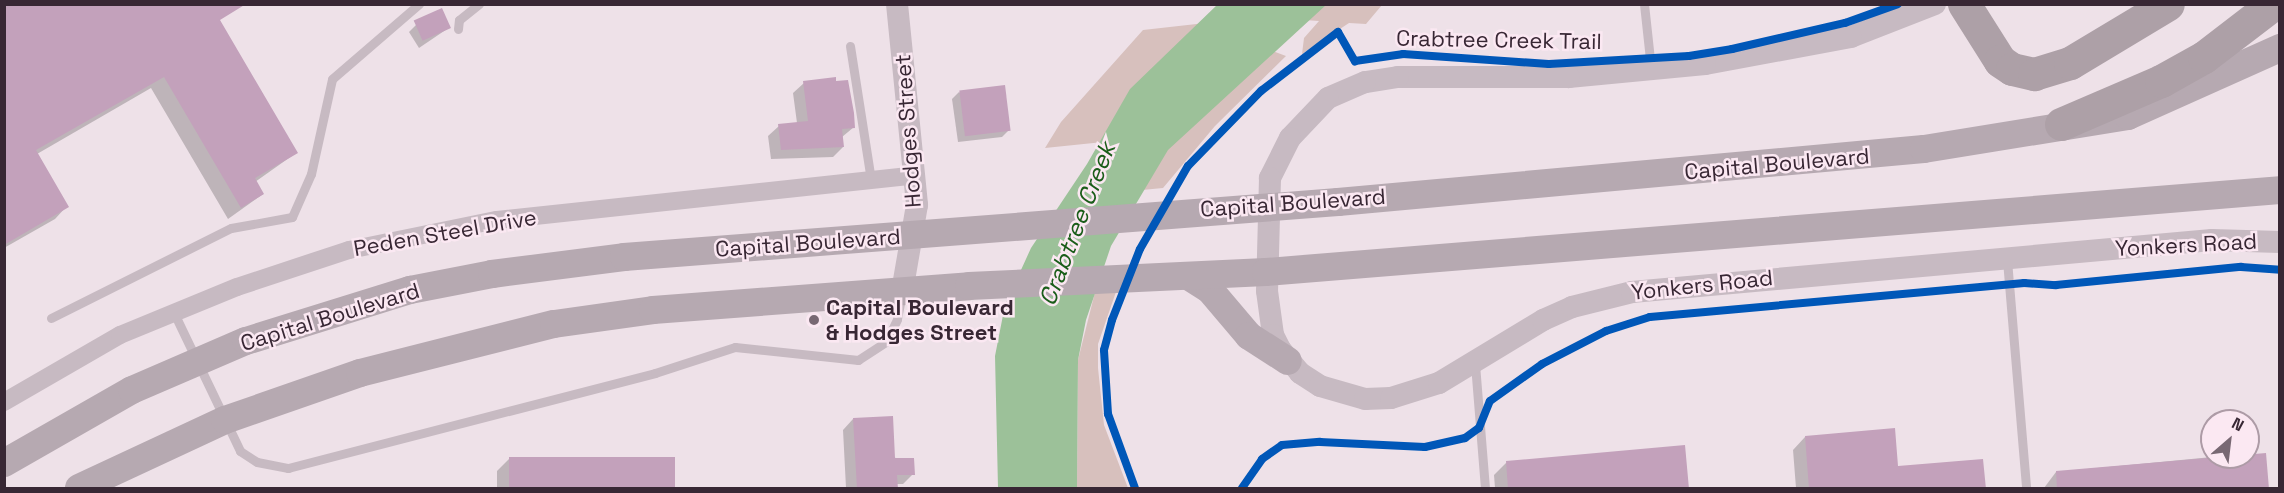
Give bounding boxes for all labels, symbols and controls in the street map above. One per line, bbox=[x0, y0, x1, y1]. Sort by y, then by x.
street label: Crabtree Creek Trail bbox=[1396, 25, 1602, 55]
street label: Hodges Street bbox=[889, 53, 927, 209]
water label: Crabtree Creek bbox=[1033, 138, 1121, 310]
street label: Capital Boulevard bbox=[1683, 143, 1871, 185]
street label: Capital Boulevard bbox=[1199, 183, 1387, 223]
street label: Peden Steel Drive bbox=[352, 204, 538, 262]
street label: Capital Boulevard bbox=[714, 223, 902, 263]
street label: Yonkers Road bbox=[2114, 228, 2258, 262]
street label: Yonkers Road bbox=[1630, 264, 1774, 306]
street label: Capital Boulevard bbox=[237, 277, 423, 357]
place label: Capital Boulevard & Hodges Street bbox=[826, 294, 1014, 346]
marker: Capital Boulevard & Hodges Street bbox=[807, 313, 821, 327]
north arrow bbox=[2200, 409, 2260, 469]
text: N bbox=[2228, 413, 2247, 436]

